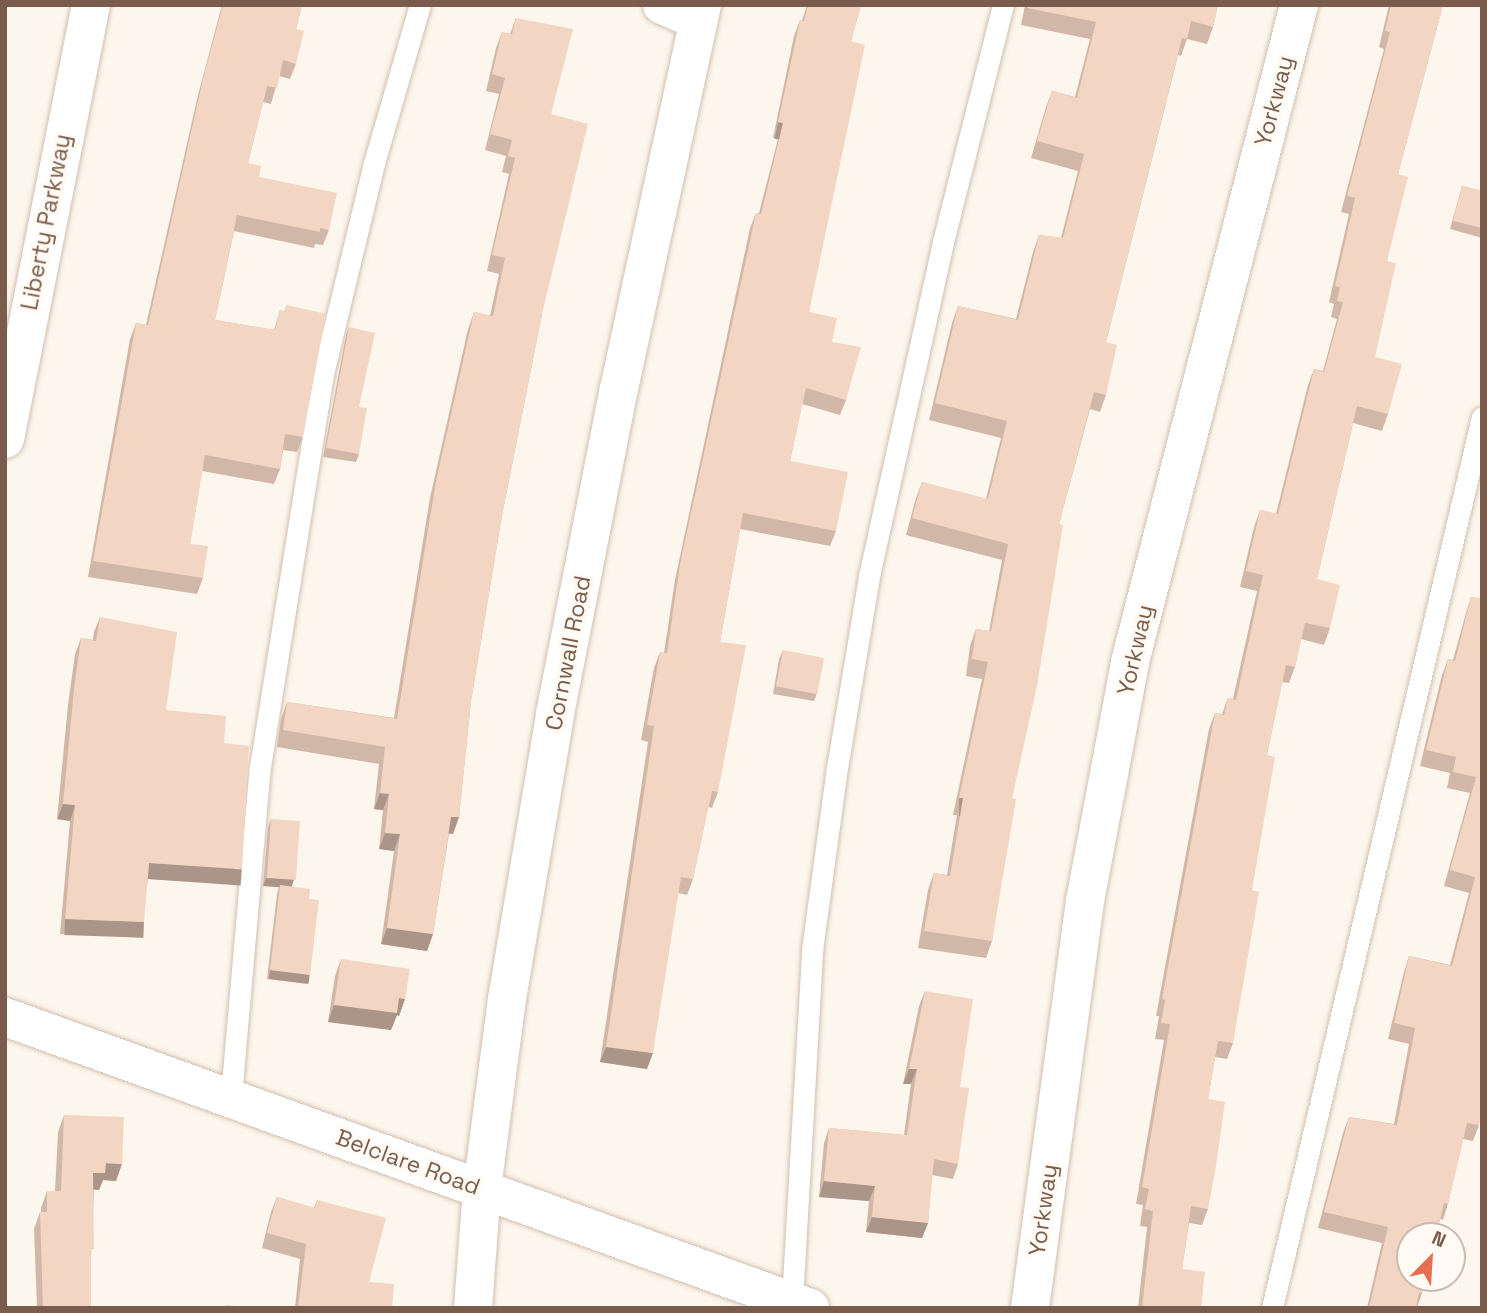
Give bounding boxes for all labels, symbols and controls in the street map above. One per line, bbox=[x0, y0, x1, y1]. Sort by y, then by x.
street label: Yorkway bbox=[1249, 53, 1299, 149]
street label: Liberty Parkway bbox=[15, 132, 77, 312]
street label: Cornwall Road bbox=[540, 573, 596, 733]
street label: Yorkway bbox=[1111, 602, 1159, 698]
street label: Belclare Road bbox=[332, 1123, 484, 1201]
street label: Yorkway bbox=[1023, 1162, 1063, 1258]
north arrow bbox=[1396, 1222, 1466, 1292]
text: N bbox=[1428, 1225, 1450, 1253]

